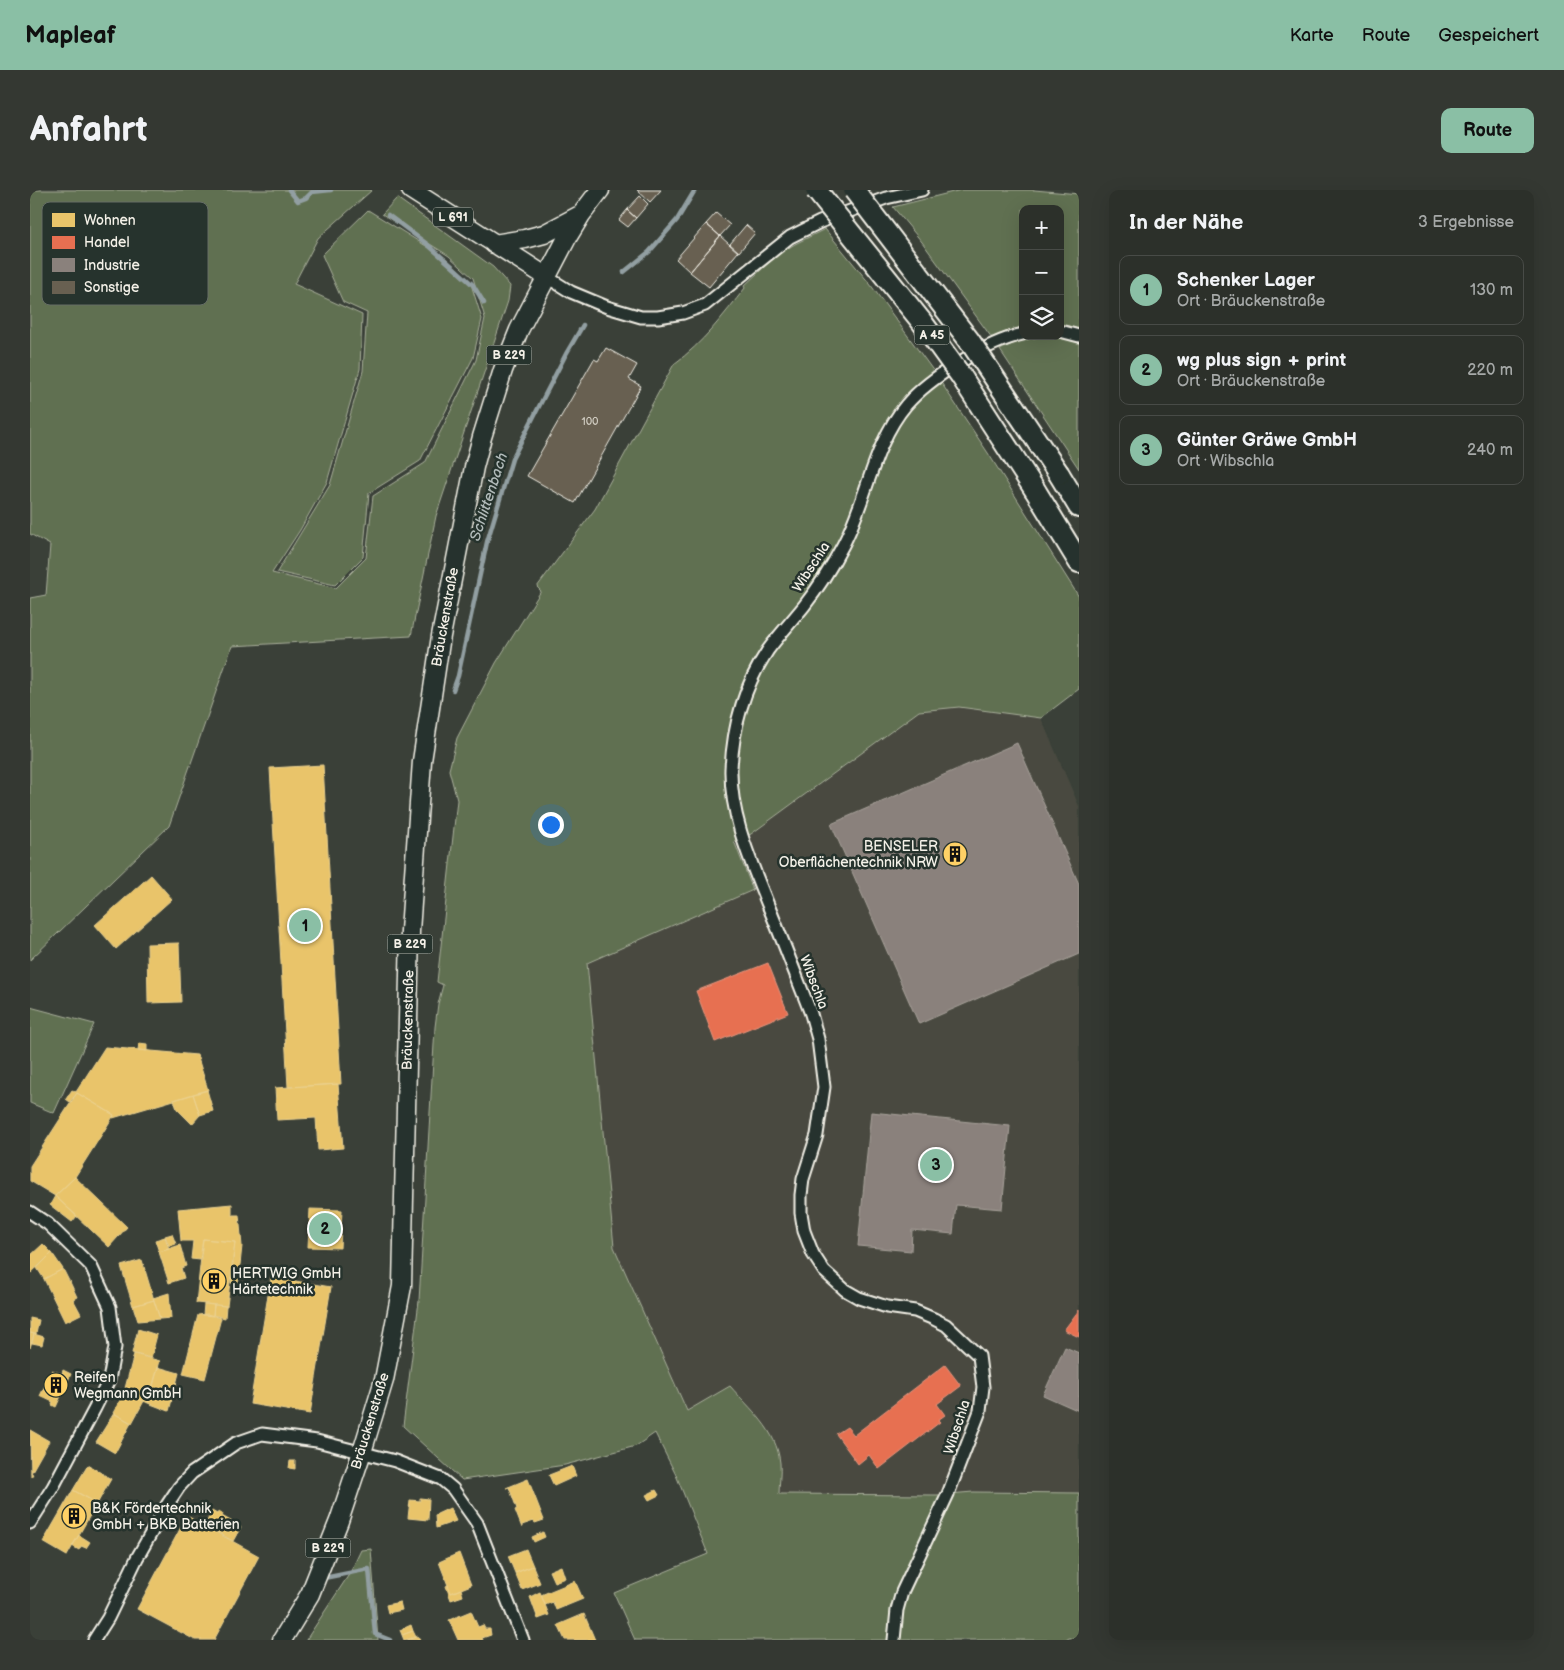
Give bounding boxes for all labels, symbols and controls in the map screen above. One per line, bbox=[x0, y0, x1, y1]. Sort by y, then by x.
text: Mapleaf bbox=[25, 21, 116, 50]
text: Karte bbox=[1290, 25, 1334, 46]
text: Route bbox=[1362, 25, 1410, 46]
text: Gespeichert bbox=[1438, 25, 1539, 46]
button: Route bbox=[1441, 108, 1534, 153]
text: Anfahrt bbox=[30, 109, 148, 152]
legend bbox=[42, 202, 208, 305]
map controls bbox=[1019, 205, 1064, 340]
button: + bbox=[1019, 205, 1064, 250]
road number: L 691 bbox=[433, 208, 473, 226]
text: In der Nähe bbox=[1129, 210, 1243, 235]
text: Wohnen bbox=[84, 212, 136, 229]
text: 3 Ergebnisse bbox=[1418, 213, 1514, 232]
text: Handel bbox=[84, 234, 130, 251]
button: − bbox=[1019, 250, 1064, 295]
text: Industrie bbox=[84, 257, 140, 274]
text: Schenker Lager bbox=[1177, 269, 1315, 292]
text: Sonstige bbox=[84, 279, 139, 296]
text: 1 bbox=[1143, 281, 1149, 300]
text: 130 m bbox=[1470, 281, 1513, 300]
text: Ort · Bräuckenstraße bbox=[1177, 292, 1325, 311]
button: layers bbox=[1019, 295, 1064, 340]
road number: A 45 bbox=[914, 326, 950, 344]
road number: B 229 bbox=[486, 346, 532, 364]
text: wg plus sign + print bbox=[1177, 349, 1346, 372]
text: 2 bbox=[1141, 361, 1151, 380]
text: 220 m bbox=[1467, 361, 1513, 380]
text: Ort · Bräuckenstraße bbox=[1177, 372, 1325, 391]
house number: 100 bbox=[581, 415, 599, 428]
text: Günter Gräwe GmbH bbox=[1177, 429, 1357, 452]
text: 3 bbox=[1141, 441, 1151, 460]
text: 240 m bbox=[1467, 441, 1513, 460]
water label: Schlittenbach bbox=[466, 450, 512, 544]
text: Ort · Wibschla bbox=[1177, 452, 1274, 471]
street label: Wibschla bbox=[789, 539, 834, 595]
street label: Bräuckenstraße bbox=[428, 566, 462, 668]
your location bbox=[538, 812, 564, 838]
place label: BENSELER Oberflächentechnik NRW bbox=[779, 838, 938, 871]
building icon: BENSELER Oberflächentechnik NRW bbox=[942, 841, 968, 867]
pin: 1 bbox=[289, 907, 321, 945]
road number: B 229 bbox=[388, 934, 432, 954]
street label: Wibschla bbox=[796, 953, 832, 1011]
street label: Bräuckenstraße bbox=[399, 970, 417, 1070]
pin: 3 bbox=[920, 1146, 952, 1184]
pin: 2 bbox=[309, 1210, 341, 1248]
place label: HERTWIG GmbH Härtetechnik bbox=[232, 1265, 342, 1298]
building icon: HERTWIG GmbH Härtetechnik bbox=[201, 1268, 227, 1294]
place label: Reifen Wegmann GmbH bbox=[74, 1369, 182, 1402]
street label: Bräuckenstraße bbox=[347, 1371, 393, 1471]
building icon: Reifen Wegmann GmbH bbox=[43, 1372, 69, 1398]
street label: Wibschla bbox=[940, 1398, 974, 1456]
place label: B&K Fördertechnik GmbH + BKB Batterien bbox=[92, 1500, 240, 1533]
building icon: B&K Fördertechnik GmbH + BKB Batterien bbox=[61, 1503, 87, 1529]
road number: B 229 bbox=[306, 1539, 350, 1558]

